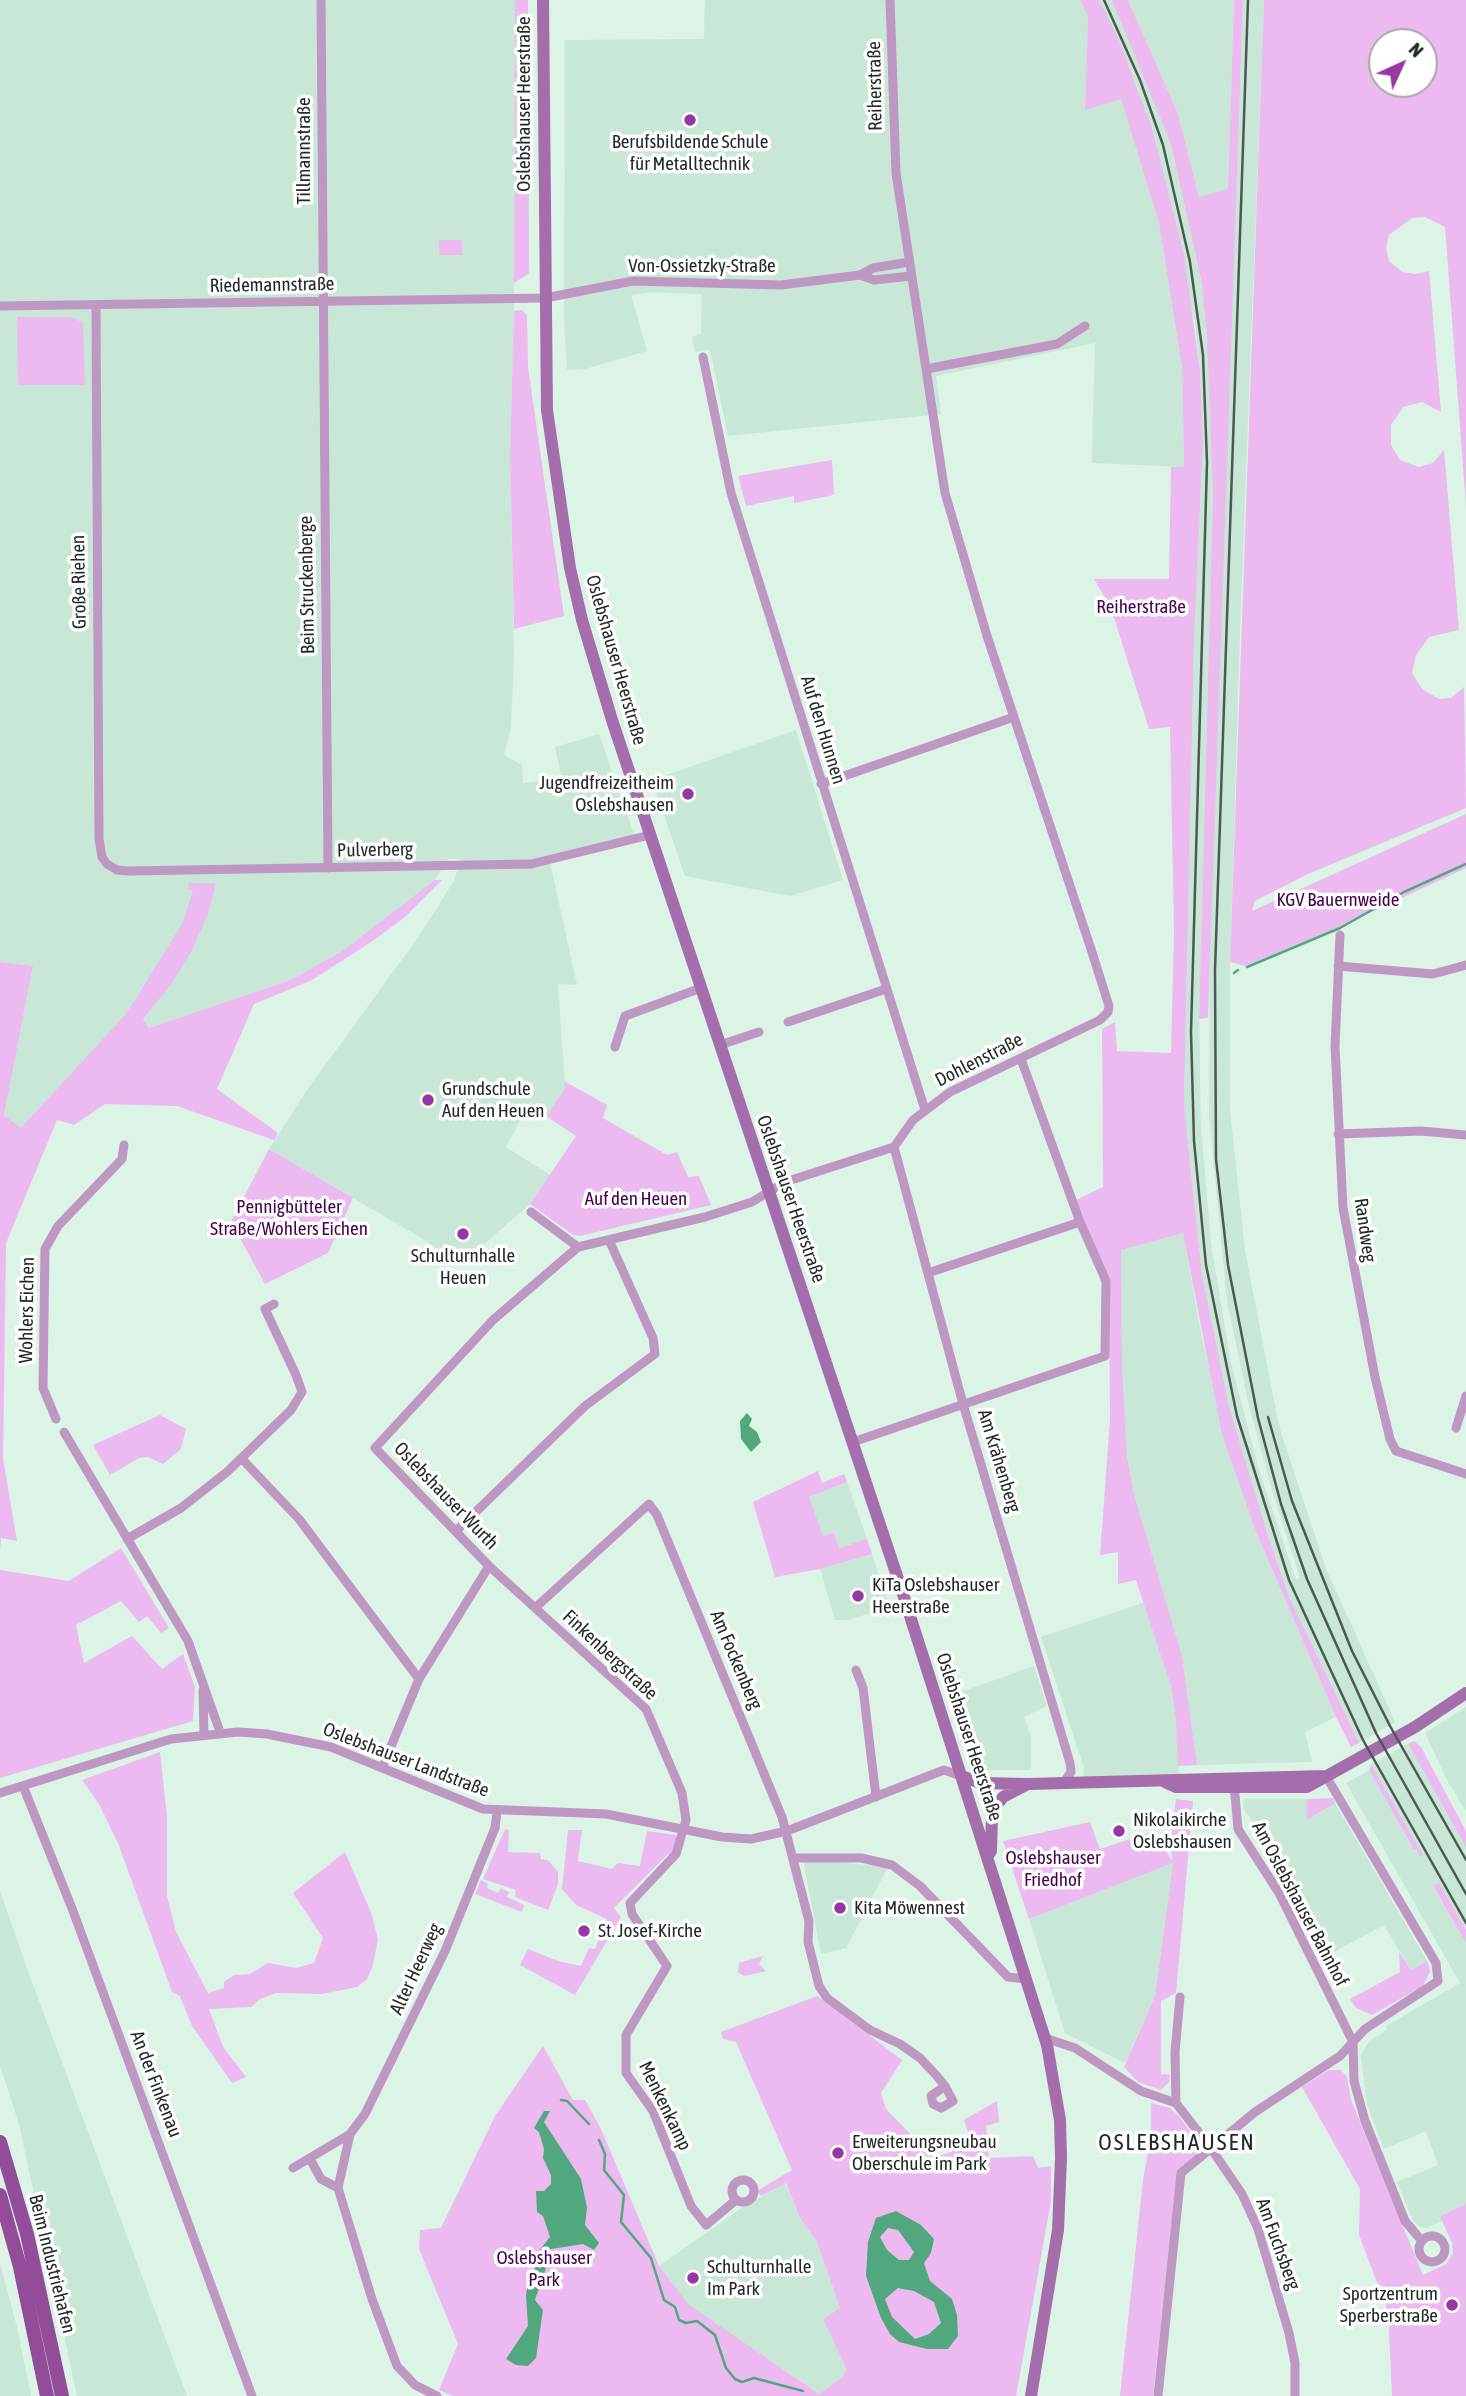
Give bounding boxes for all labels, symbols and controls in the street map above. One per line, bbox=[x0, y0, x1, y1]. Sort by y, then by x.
street label: Oslebshauser Heerstraße bbox=[513, 16, 535, 192]
north arrow bbox=[1368, 28, 1438, 98]
text: N bbox=[1405, 38, 1428, 61]
street label: Reiherstraße bbox=[863, 41, 887, 131]
street label: Tillmannstraße bbox=[293, 97, 315, 205]
marker: Berufsbildende Schule für Metalltechnik bbox=[682, 112, 698, 128]
place label: Berufsbildende Schule für Metalltechnik bbox=[612, 131, 768, 175]
street label: Von-Ossietzky-Straße bbox=[628, 255, 776, 277]
street label: Riedemannstraße bbox=[209, 273, 335, 297]
street label: Beim Struckenberge bbox=[294, 516, 320, 654]
street label: Große Riehen bbox=[67, 535, 91, 629]
street label: Oslebshauser Heerstraße bbox=[581, 573, 651, 747]
park label: Reiherstraße bbox=[1096, 596, 1186, 618]
street label: Auf den Hunnen bbox=[796, 673, 850, 787]
place label: Jugendfreizeitheim Oslebshausen bbox=[539, 772, 674, 816]
marker: Jugendfreizeitheim Oslebshausen bbox=[680, 786, 696, 802]
street label: Pulverberg bbox=[337, 838, 413, 862]
park label: KGV Bauernweide bbox=[1277, 889, 1399, 911]
street label: Dohlenstraße bbox=[931, 1028, 1027, 1092]
place label: Grundschule Auf den Heuen bbox=[442, 1078, 544, 1122]
marker: Grundschule Auf den Heuen bbox=[420, 1092, 436, 1108]
street label: Oslebshauser Heerstraße bbox=[752, 1112, 830, 1286]
park label: Auf den Heuen bbox=[585, 1188, 687, 1210]
park label: Pennigbütteler Straße/Wohlers Eichen bbox=[210, 1196, 368, 1240]
street label: Randweg bbox=[1349, 1196, 1381, 1264]
marker: Schulturnhalle Heuen bbox=[455, 1226, 471, 1242]
place label: Schulturnhalle Heuen bbox=[411, 1245, 515, 1289]
street label: Wohlers Eichen bbox=[15, 1257, 39, 1363]
street label: Am Krähenberg bbox=[972, 1407, 1026, 1515]
street label: Oslebshauser Wurth bbox=[389, 1438, 503, 1554]
place label: KiTa Oslebshauser Heerstraße bbox=[872, 1574, 999, 1618]
marker: KiTa Oslebshauser Heerstraße bbox=[850, 1588, 866, 1604]
street label: Finkenbergstraße bbox=[558, 1605, 662, 1705]
street label: Am Fockenberg bbox=[705, 1607, 767, 1713]
street label: Oslebshauser Heerstraße bbox=[931, 1650, 1007, 1824]
street label: Oslebshauser Landstraße bbox=[320, 1718, 492, 1802]
place label: Nikolaikirche Oslebshausen bbox=[1133, 1809, 1232, 1853]
street label: Am Oslebshauser Bahnhof bbox=[1247, 1818, 1353, 1990]
marker: Nikolaikirche Oslebshausen bbox=[1111, 1823, 1127, 1839]
park label: Oslebshauser Friedhof bbox=[1005, 1847, 1101, 1891]
place label: Kita Möwennest bbox=[854, 1897, 965, 1919]
marker: Kita Möwennest bbox=[832, 1900, 848, 1916]
street label: Alter Heerweg bbox=[385, 1920, 447, 2018]
place label: St. Josef-Kirche bbox=[598, 1920, 702, 1942]
marker: St. Josef-Kirche bbox=[576, 1923, 592, 1939]
street label: An der Finkenau bbox=[125, 2028, 187, 2140]
street label: Menkenkamp bbox=[634, 2058, 696, 2154]
district label: OSLEBSHAUSEN bbox=[1100, 2129, 1254, 2157]
place label: Erweiterungsneubau Oberschule im Park bbox=[852, 2131, 997, 2175]
marker: Erweiterungsneubau Oberschule im Park bbox=[830, 2145, 846, 2161]
street label: Beim Industriehafen bbox=[24, 2192, 80, 2336]
street label: Am Fuchsberg bbox=[1251, 2195, 1305, 2293]
park label: Oslebshauser Park bbox=[496, 2247, 592, 2291]
place label: Schulturnhalle Im Park bbox=[707, 2256, 811, 2300]
marker: Schulturnhalle Im Park bbox=[685, 2270, 701, 2286]
place label: Sportzentrum Sperberstraße bbox=[1340, 2283, 1438, 2327]
marker: Sportzentrum Sperberstraße bbox=[1444, 2297, 1460, 2313]

